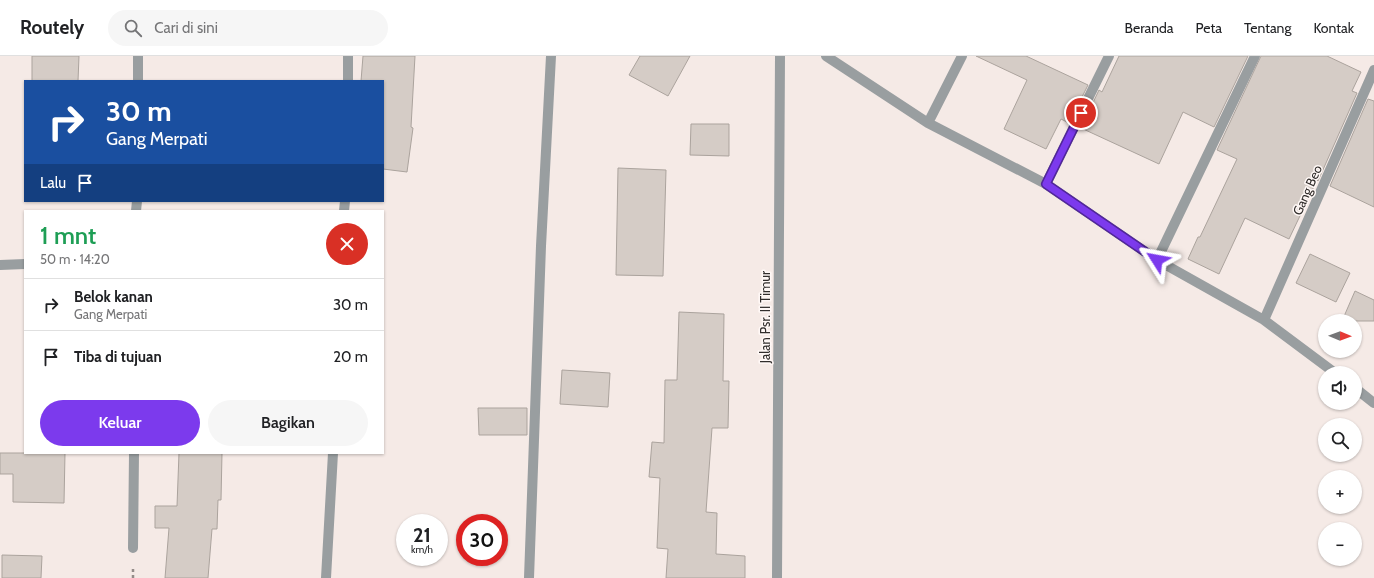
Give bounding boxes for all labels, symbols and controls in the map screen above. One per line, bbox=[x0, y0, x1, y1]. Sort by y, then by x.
search box bbox=[108, 10, 388, 46]
text: Routely bbox=[20, 16, 84, 39]
icon: search bbox=[122, 17, 144, 39]
text: Cari di sini bbox=[154, 19, 218, 37]
text: Beranda bbox=[1125, 19, 1174, 37]
text: Peta bbox=[1196, 19, 1222, 37]
text: Tentang bbox=[1244, 19, 1291, 37]
text: Kontak bbox=[1313, 19, 1354, 37]
text: 30 m bbox=[106, 94, 172, 128]
icon: right bbox=[40, 96, 92, 148]
pin bbox=[1064, 96, 1098, 130]
icon: arrive bbox=[1070, 102, 1092, 124]
text: Gang Merpati bbox=[106, 128, 208, 150]
street label: Gang Beo bbox=[1289, 162, 1325, 218]
icon: arrive bbox=[74, 172, 96, 194]
text: Lalu bbox=[40, 174, 66, 192]
text: 1 mnt bbox=[40, 221, 96, 250]
button: close bbox=[326, 223, 368, 265]
position arrow bbox=[1136, 239, 1178, 281]
text: 50 m · 14:20 bbox=[40, 251, 110, 267]
street label: Jalan Psr. II Timur bbox=[757, 270, 773, 364]
text: Belok kanan bbox=[74, 288, 153, 306]
icon: right bbox=[40, 294, 62, 316]
text: 30 m bbox=[333, 296, 368, 314]
text: Gang Merpati bbox=[74, 306, 147, 322]
north arrow bbox=[1318, 314, 1362, 358]
map controls bbox=[1318, 314, 1362, 566]
icon: arrive bbox=[40, 346, 62, 368]
text: Tiba di tujuan bbox=[74, 348, 162, 366]
text: 20 m bbox=[333, 348, 368, 366]
button: sound bbox=[1318, 366, 1362, 410]
button: Keluar bbox=[40, 400, 200, 446]
button: Bagikan bbox=[208, 400, 368, 446]
button: search bbox=[1318, 418, 1362, 462]
button: + bbox=[1318, 470, 1362, 514]
speed limit sign: 30 bbox=[456, 514, 508, 566]
button: − bbox=[1318, 522, 1362, 566]
text: 21 bbox=[413, 523, 431, 547]
text: km/h bbox=[411, 543, 433, 556]

